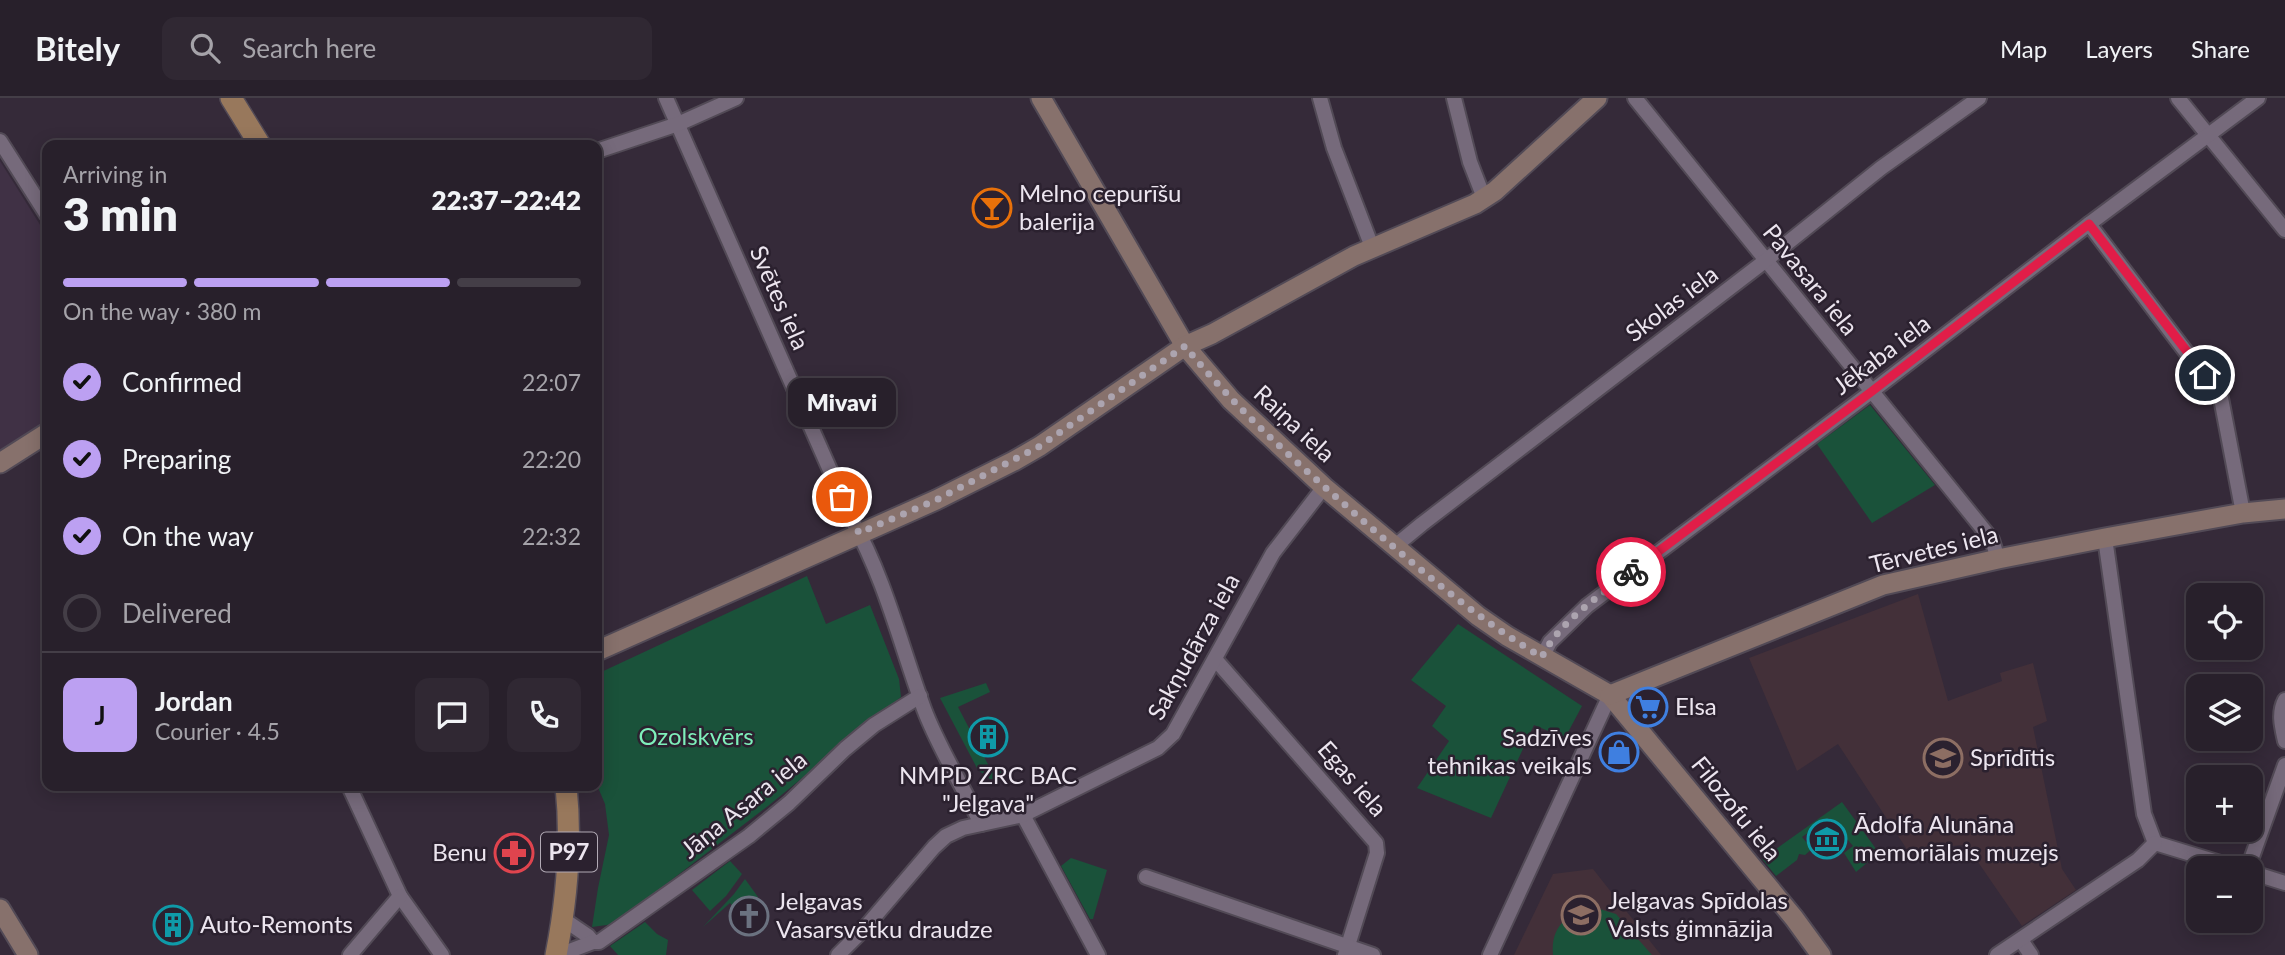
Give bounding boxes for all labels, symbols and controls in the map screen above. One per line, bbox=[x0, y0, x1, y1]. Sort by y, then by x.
search box bbox=[162, 17, 652, 80]
text: Bitely bbox=[35, 28, 120, 68]
icon: search bbox=[186, 29, 224, 67]
text: Search here bbox=[242, 32, 376, 64]
text: Map bbox=[2000, 34, 2047, 63]
text: Layers bbox=[2085, 34, 2153, 63]
text: Share bbox=[2191, 34, 2250, 63]
text: Arriving in bbox=[63, 160, 167, 188]
place label: Melno cepurīšu balerija bbox=[1019, 178, 1181, 235]
text: 22:37–22:42 bbox=[431, 184, 581, 216]
text: 3 min bbox=[63, 186, 178, 241]
bar icon: Melno cepurīšu balerija bbox=[971, 187, 1013, 229]
street label: Pavasara iela bbox=[1758, 218, 1865, 341]
street label: Svētes iela bbox=[745, 241, 816, 354]
street label: Skolas iela bbox=[1619, 259, 1723, 347]
text: On the way · 380 m bbox=[63, 297, 262, 325]
street label: Jēkaba iela bbox=[1827, 308, 1935, 400]
pin bbox=[2175, 345, 2235, 405]
icon: home bbox=[2186, 356, 2224, 394]
icon: check bbox=[63, 363, 101, 401]
text: Confirmed bbox=[122, 366, 242, 398]
text: 22:07 bbox=[522, 368, 581, 396]
callout: Mivavi bbox=[788, 378, 896, 427]
street label: Raiņa iela bbox=[1249, 378, 1341, 468]
text: Mivavi bbox=[807, 388, 877, 416]
icon: check bbox=[63, 440, 101, 478]
text: Preparing bbox=[122, 443, 231, 475]
text: 22:20 bbox=[522, 445, 581, 473]
pin bbox=[812, 467, 872, 527]
icon: bag bbox=[823, 478, 861, 516]
icon: check bbox=[63, 517, 101, 555]
street label: Tērvetes iela bbox=[1867, 519, 2001, 578]
text: On the way bbox=[122, 520, 254, 552]
text: 22:32 bbox=[522, 522, 581, 550]
courier bbox=[1596, 537, 1666, 607]
icon: bike bbox=[1612, 553, 1650, 591]
street label: Sakņudārza iela bbox=[1141, 568, 1245, 724]
map controls bbox=[2186, 583, 2263, 933]
button: locate bbox=[2186, 583, 2263, 660]
text: Delivered bbox=[122, 597, 232, 629]
button: layers bbox=[2186, 674, 2263, 751]
button: chat bbox=[415, 678, 489, 752]
button: phone bbox=[507, 678, 581, 752]
text: Jordan bbox=[155, 685, 233, 717]
supermarket icon: Elsa bbox=[1627, 686, 1669, 728]
place label: Elsa bbox=[1675, 691, 1717, 720]
text: J bbox=[94, 699, 106, 731]
building icon: NMPD ZRC BAC "Jelgava" bbox=[967, 716, 1009, 758]
text: Courier · 4.5 bbox=[155, 717, 280, 745]
park label: Ozolskvērs bbox=[638, 721, 754, 750]
place label: Sadzīves tehnikas veikals bbox=[1428, 722, 1592, 779]
shop icon: Sadzīves tehnikas veikals bbox=[1598, 731, 1640, 773]
street label: Egas iela bbox=[1313, 734, 1394, 822]
school or university icon: Sprīdītis bbox=[1922, 737, 1964, 779]
place label: Sprīdītis bbox=[1970, 742, 2055, 771]
street label: Jāņa Asara iela bbox=[674, 744, 812, 863]
street label: Filozofu iela bbox=[1686, 750, 1788, 866]
place label: NMPD ZRC BAC "Jelgava" bbox=[899, 760, 1077, 817]
button: + bbox=[2186, 765, 2263, 842]
place label: Ādolfa Alunāna memoriālais muzejs bbox=[1854, 809, 2059, 866]
museum icon: Ādolfa Alunāna memoriālais muzejs bbox=[1806, 818, 1848, 860]
pharmacy icon: Benu bbox=[493, 832, 535, 874]
road number: P97 bbox=[541, 832, 597, 872]
place label: Benu bbox=[432, 837, 487, 866]
button: − bbox=[2186, 856, 2263, 933]
place label: Jelgavas Spīdolas Valsts ģimnāzija bbox=[1608, 885, 1788, 942]
place label: Jelgavas Vasarsvētku draudze bbox=[776, 886, 993, 943]
school or university icon: Jelgavas Spīdolas Valsts ģimnāzija bbox=[1560, 894, 1602, 936]
church icon: Jelgavas Vasarsvētku draudze bbox=[728, 895, 770, 937]
building icon: Auto-Remonts bbox=[152, 904, 194, 946]
place label: Auto-Remonts bbox=[200, 909, 353, 938]

